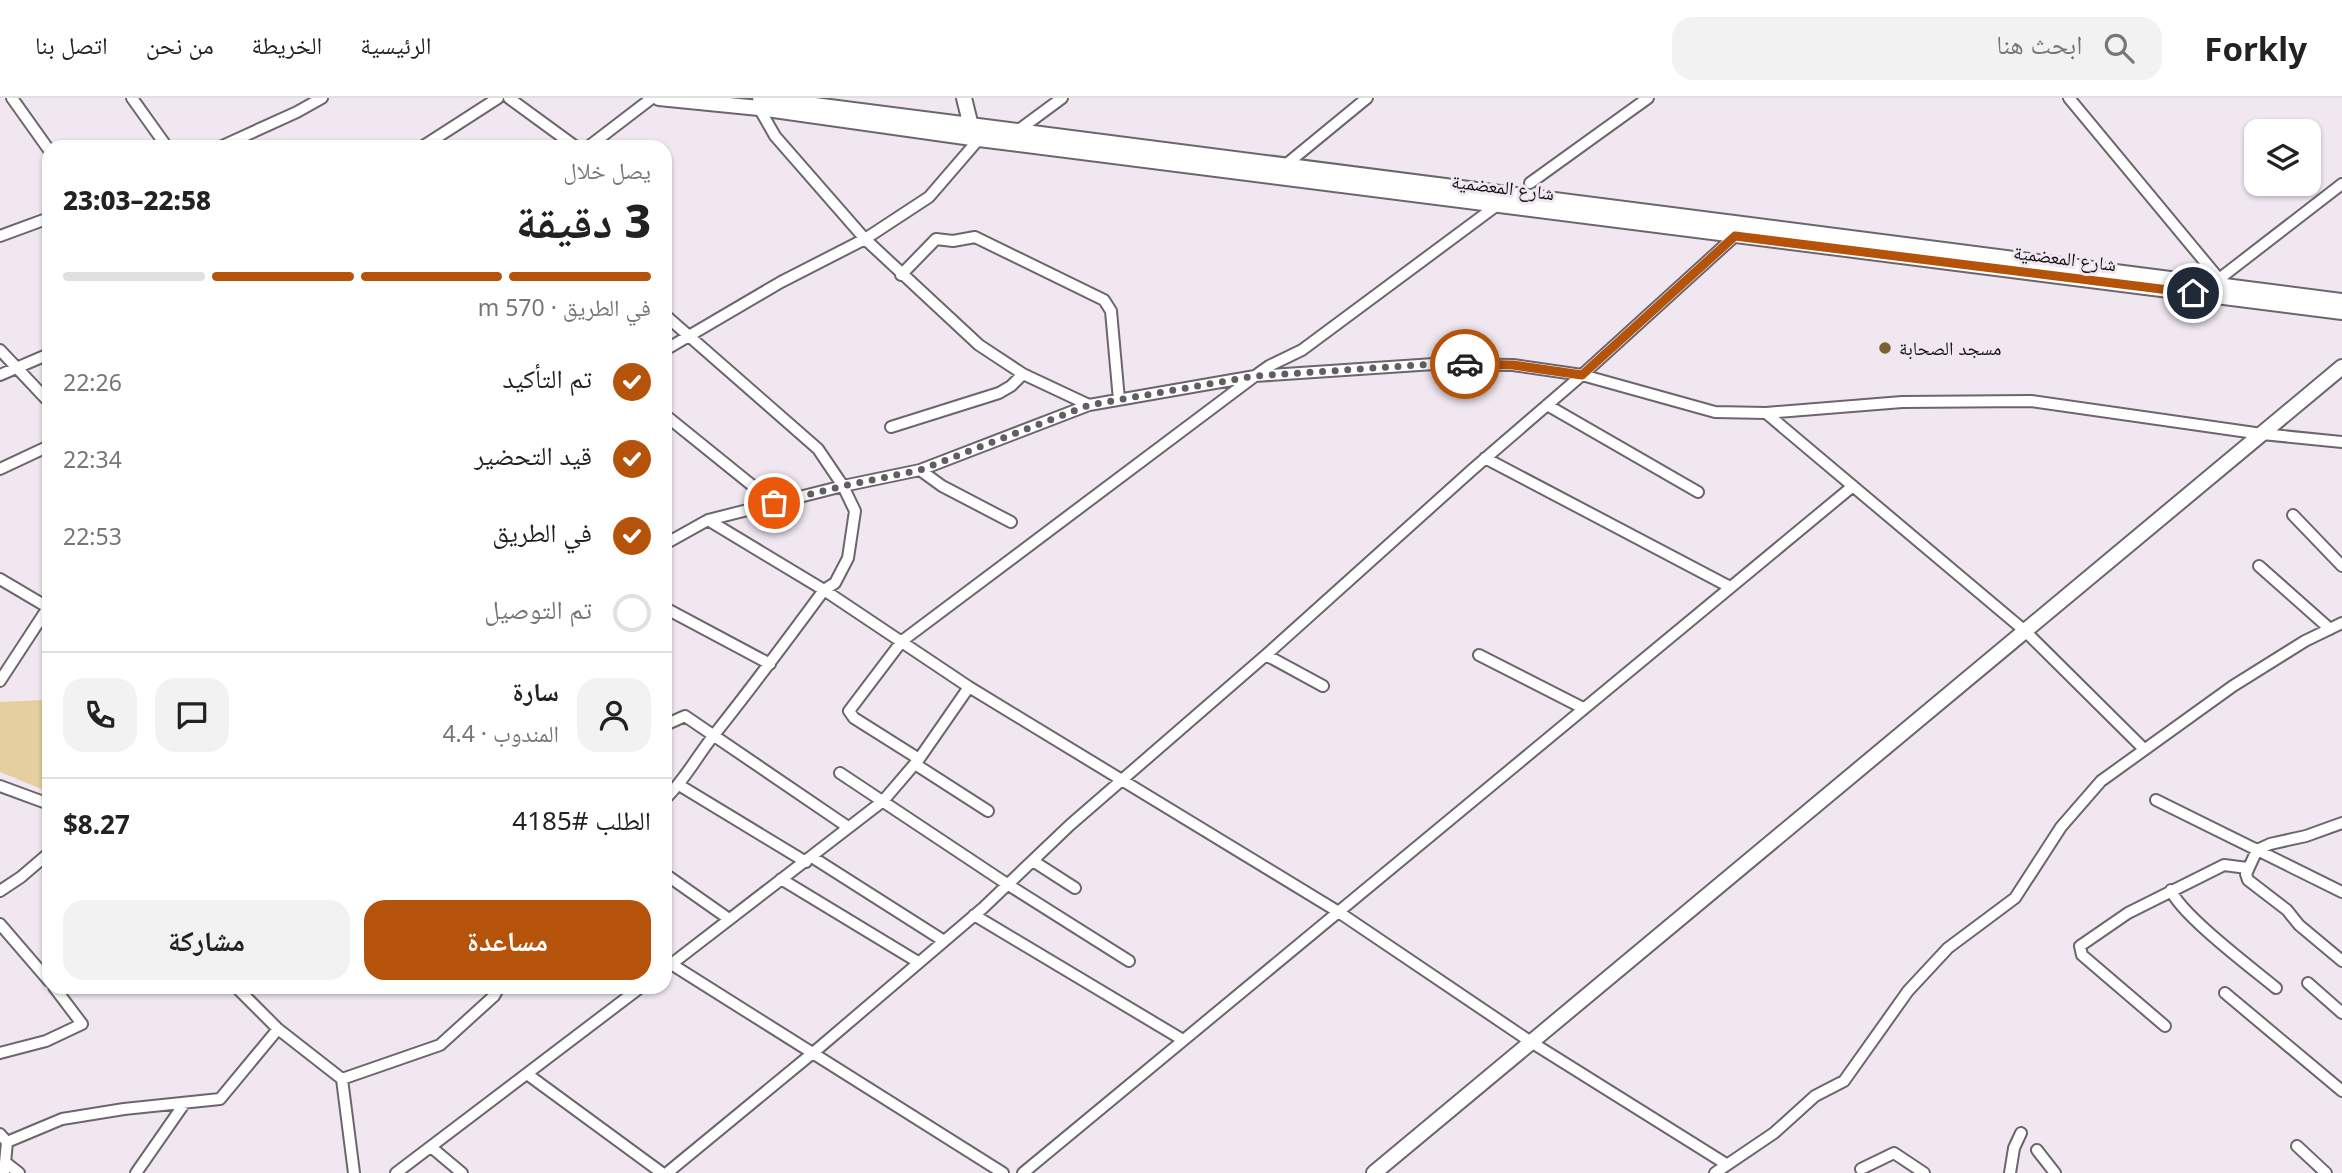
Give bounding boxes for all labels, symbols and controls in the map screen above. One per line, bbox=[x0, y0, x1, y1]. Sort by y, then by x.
search box bbox=[1672, 17, 2162, 80]
text: ابحث هنا bbox=[1996, 26, 2082, 62]
text: Forkly bbox=[2204, 26, 2307, 71]
text: اتصل بنا bbox=[35, 28, 108, 61]
text: من نحن bbox=[146, 28, 214, 61]
text: الخريطة bbox=[252, 28, 322, 61]
text: الرئيسية bbox=[360, 28, 431, 61]
icon: search bbox=[2100, 29, 2138, 67]
map controls bbox=[2244, 119, 2321, 196]
button: layers bbox=[2244, 119, 2321, 196]
text: يصل خلال bbox=[563, 154, 651, 186]
street label: شارع المعضمية bbox=[1450, 168, 1556, 206]
text: 22:58–23:03 bbox=[63, 182, 211, 218]
text: 3 دقيقة bbox=[516, 189, 651, 251]
street label: شارع المعضمية bbox=[2012, 239, 2118, 277]
pin bbox=[2163, 263, 2223, 323]
icon: home bbox=[2174, 274, 2212, 312]
text: في الطريق · 570 m bbox=[478, 291, 651, 323]
courier bbox=[1430, 329, 1500, 399]
place label: مسجد الصحابة bbox=[1899, 335, 2001, 361]
marker: مسجد الصحابة bbox=[1877, 340, 1893, 356]
icon: car bbox=[1446, 345, 1484, 383]
text: تم التأكيد bbox=[502, 360, 592, 396]
icon: check bbox=[613, 363, 651, 401]
text: 22:26 bbox=[63, 366, 122, 398]
text: قيد التحضير bbox=[474, 437, 592, 473]
icon: check bbox=[613, 440, 651, 478]
text: 22:34 bbox=[63, 443, 122, 475]
pin bbox=[744, 473, 804, 533]
icon: bag bbox=[755, 484, 793, 522]
text: في الطريق bbox=[492, 514, 592, 550]
icon: check bbox=[613, 517, 651, 555]
text: 22:53 bbox=[63, 520, 122, 552]
text: تم التوصيل bbox=[484, 591, 592, 627]
text: سارة bbox=[512, 673, 559, 709]
button: phone bbox=[63, 678, 137, 752]
button: chat bbox=[155, 678, 229, 752]
button: person bbox=[577, 678, 651, 752]
text: المندوب · 4.4 bbox=[442, 717, 559, 749]
text: الطلب #4185 bbox=[512, 802, 651, 838]
text: $8.27 bbox=[63, 806, 130, 842]
button: مشاركة bbox=[63, 900, 350, 980]
button: مساعدة bbox=[364, 900, 651, 980]

